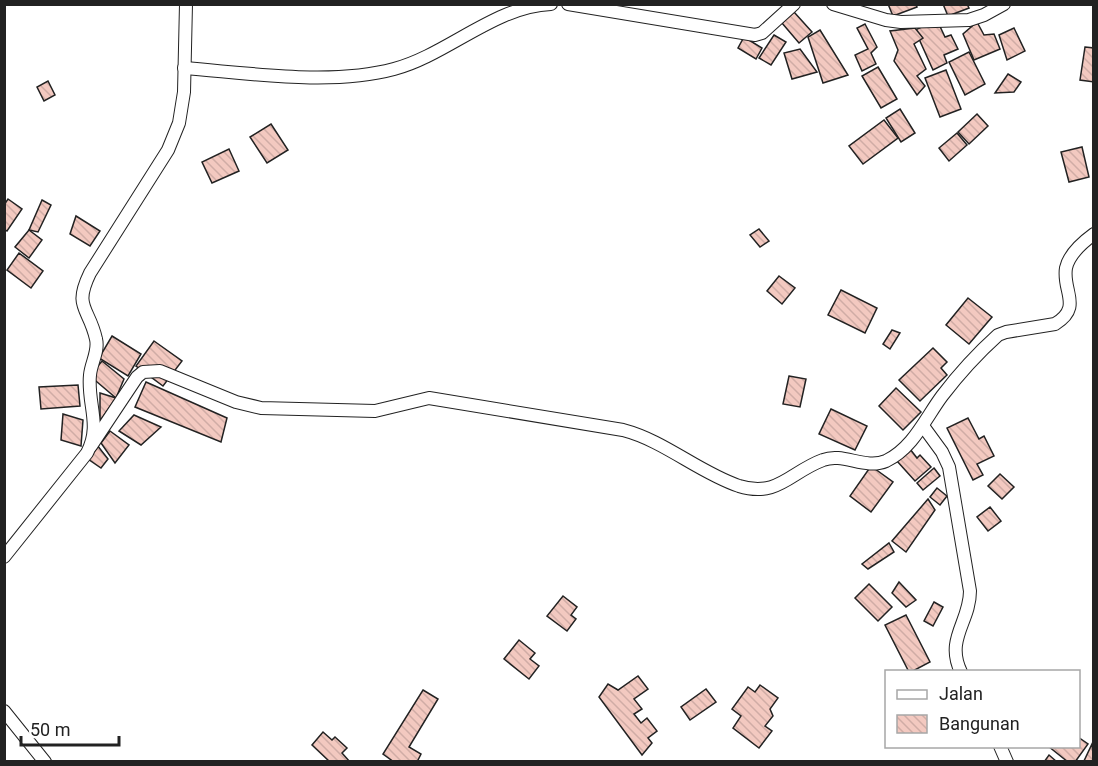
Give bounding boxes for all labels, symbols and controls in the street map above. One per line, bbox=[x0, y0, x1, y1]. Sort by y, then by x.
legend bbox=[885, 670, 1080, 748]
text: Jalan bbox=[939, 683, 983, 704]
scale bar bbox=[21, 709, 118, 747]
text: Bangunan bbox=[939, 713, 1020, 734]
text: 50 m bbox=[30, 719, 70, 740]

